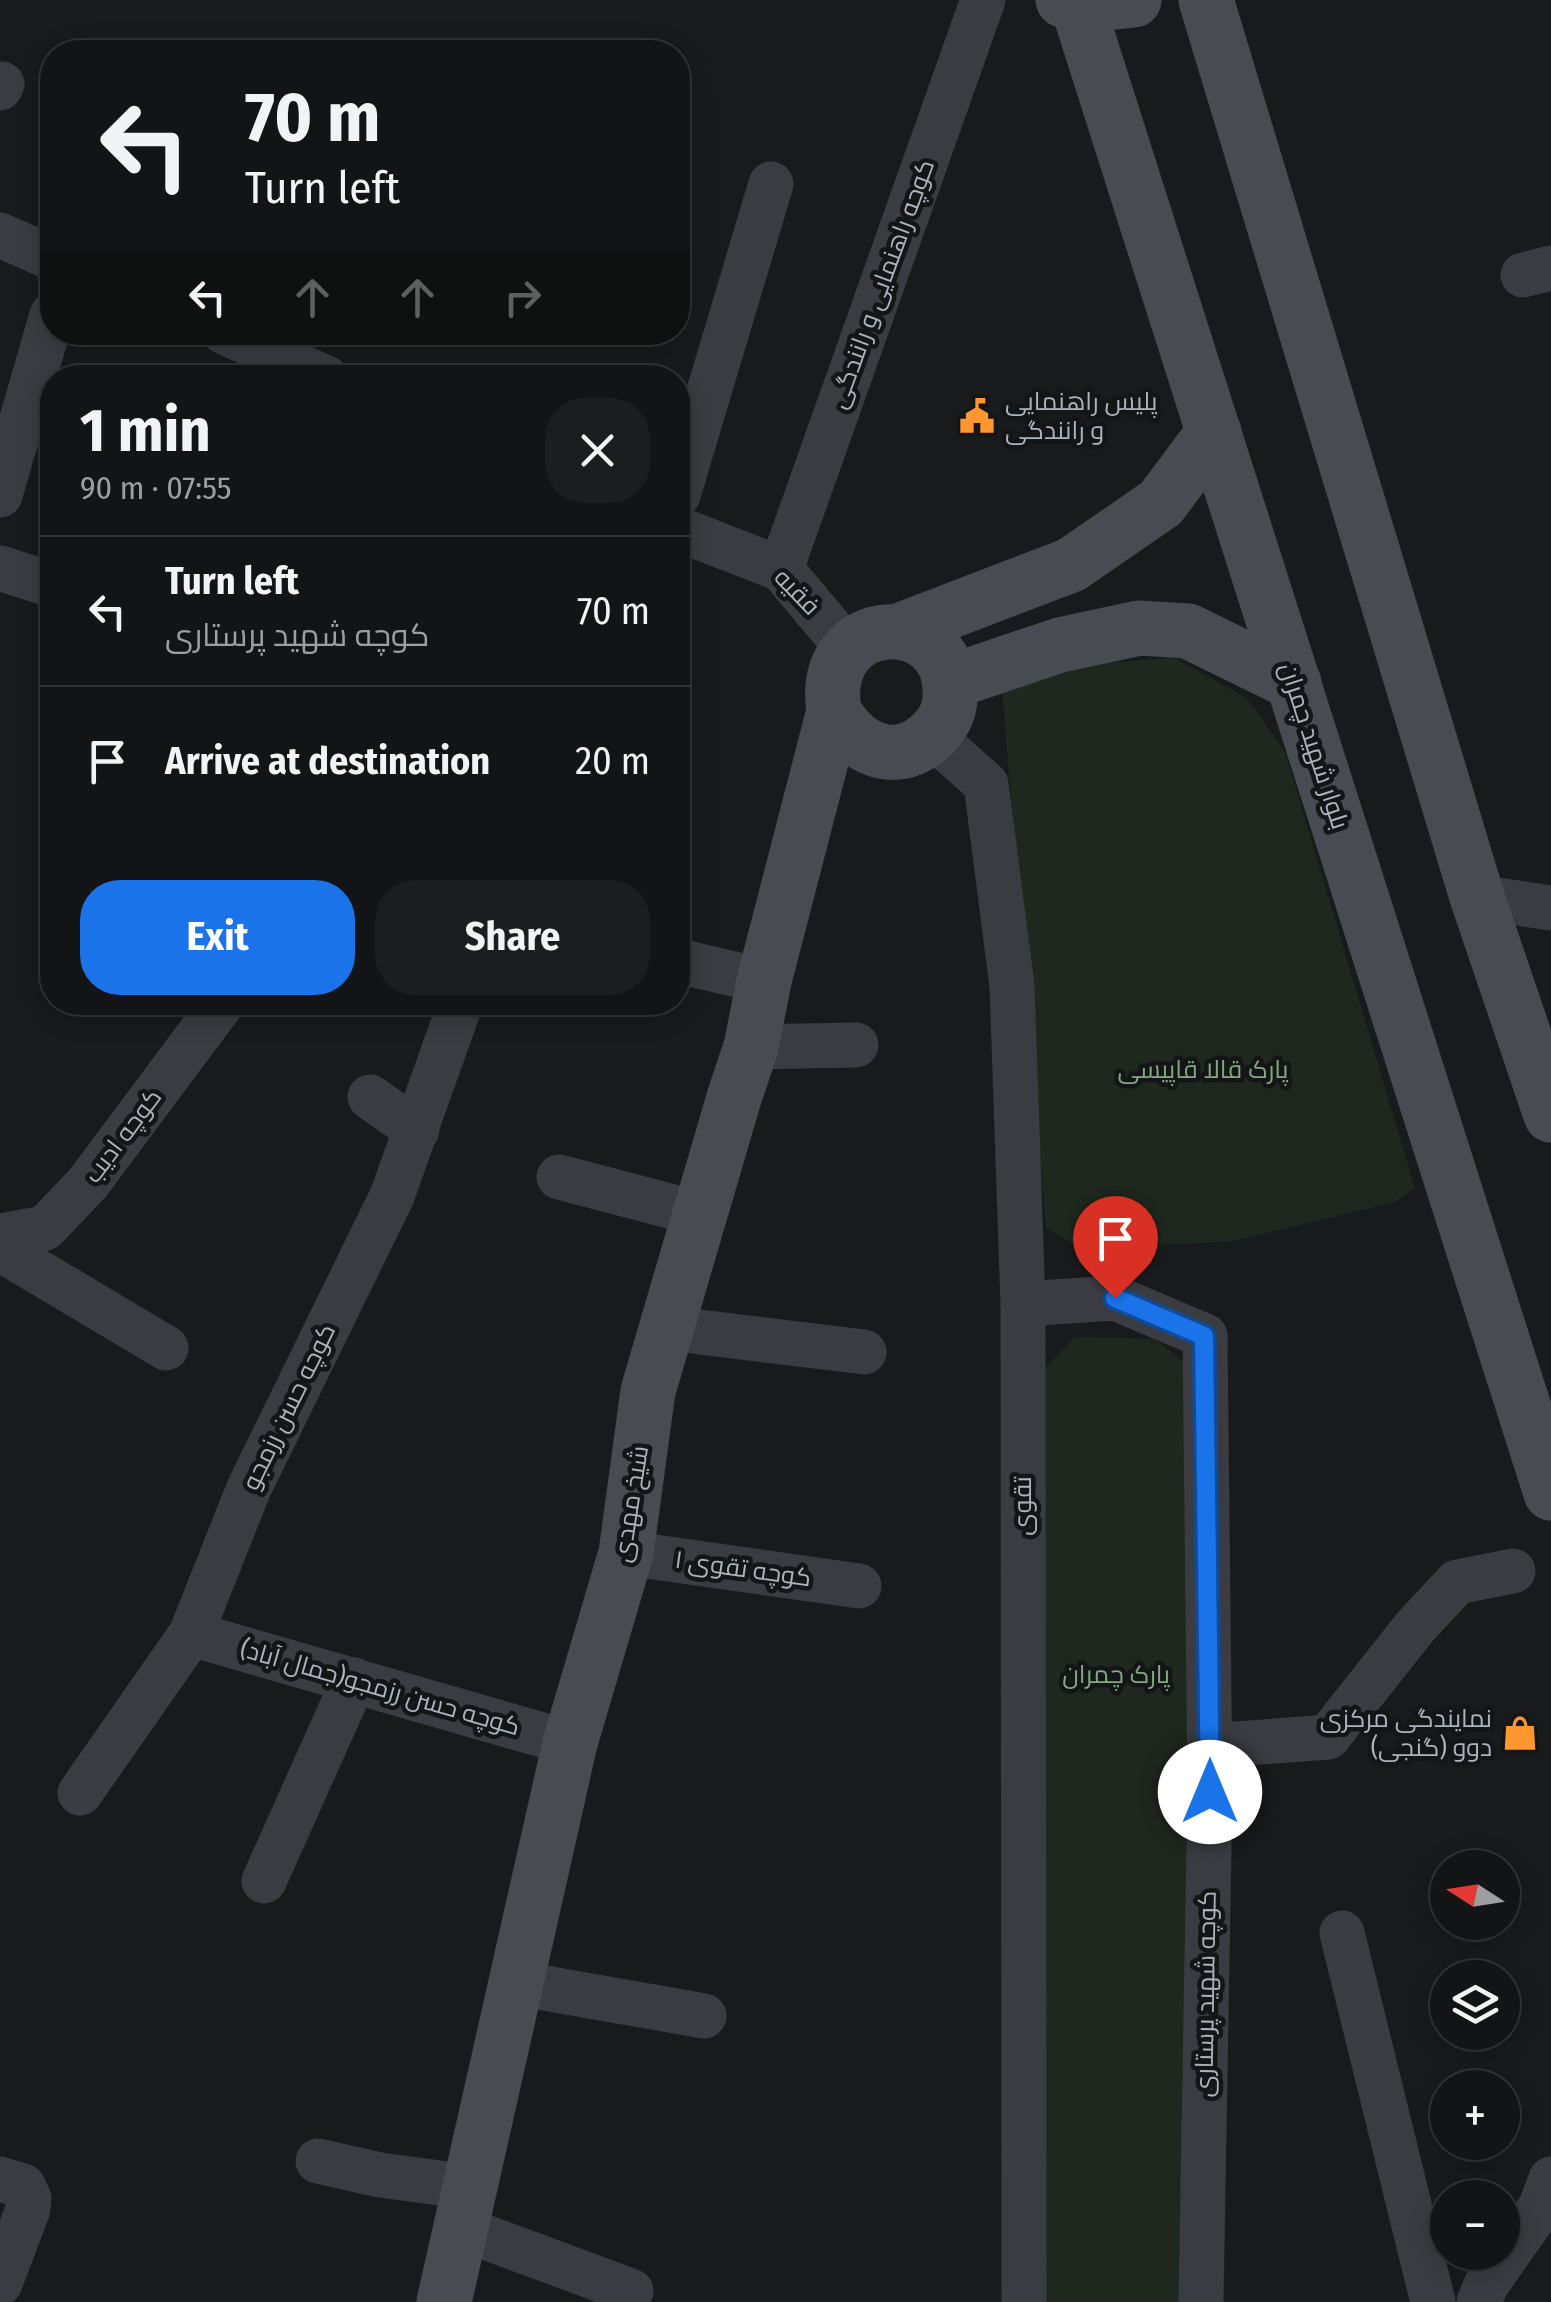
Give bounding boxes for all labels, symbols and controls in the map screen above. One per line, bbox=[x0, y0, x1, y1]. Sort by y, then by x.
text: 70 m bbox=[245, 76, 380, 160]
icon: left bbox=[80, 80, 210, 210]
street label: کوچه راهنمایی و رانندگی bbox=[823, 155, 942, 413]
text: Turn left bbox=[245, 161, 400, 215]
icon: left bbox=[180, 270, 235, 325]
icon: ahead bbox=[285, 270, 340, 325]
icon: ahead bbox=[390, 270, 445, 325]
icon: right bbox=[495, 270, 550, 325]
place label: پلیس راهنمایی و رانندگی bbox=[1005, 387, 1158, 446]
text: 1 min bbox=[80, 395, 211, 467]
public building icon: پلیس راهنمایی و رانندگی bbox=[958, 397, 996, 435]
button: close bbox=[545, 398, 650, 503]
text: 90 m · 07:55 bbox=[80, 469, 231, 507]
text: Turn left bbox=[165, 558, 299, 604]
street label: فقیه bbox=[768, 563, 826, 621]
icon: left bbox=[80, 584, 135, 639]
text: 70 m bbox=[577, 588, 650, 634]
text: کوچه شهید پرستاری bbox=[165, 616, 429, 654]
street label: بلوار شهید چمران bbox=[1272, 659, 1355, 833]
icon: arrive bbox=[80, 734, 135, 789]
text: Arrive at destination bbox=[165, 738, 490, 784]
text: 20 m bbox=[575, 738, 650, 784]
button: Exit bbox=[80, 880, 355, 995]
button: Share bbox=[375, 880, 650, 995]
park label: پارک قالا قاپیسی bbox=[1118, 1055, 1289, 1086]
street label: کوچه ادیب bbox=[78, 1083, 169, 1190]
pin bbox=[1073, 1196, 1158, 1299]
icon: arrive bbox=[1088, 1211, 1143, 1266]
street label: کوچه حسن رزمجو bbox=[236, 1319, 343, 1495]
street label: شیخ مهدی bbox=[607, 1443, 656, 1565]
street label: تقوی bbox=[1008, 1476, 1038, 1536]
street label: کوچه تقوی ۱ bbox=[673, 1545, 813, 1594]
street label: کوچه حسن رزمجو(جمال آباد) bbox=[236, 1634, 523, 1743]
park label: پارک چمران bbox=[1062, 1660, 1170, 1691]
place label: نمایندگی مرکزی دوو (گنجی) bbox=[1320, 1704, 1492, 1763]
shop icon: نمایندگی مرکزی دوو (گنجی) bbox=[1501, 1714, 1539, 1752]
position arrow bbox=[1158, 1740, 1262, 1844]
north arrow bbox=[1430, 1850, 1520, 1940]
map controls bbox=[1430, 1850, 1520, 2270]
street label: کوچه شهید پرستاری bbox=[1189, 1890, 1224, 2098]
button: layers bbox=[1430, 1960, 1520, 2050]
button: + bbox=[1430, 2070, 1520, 2160]
button: − bbox=[1430, 2180, 1520, 2270]

